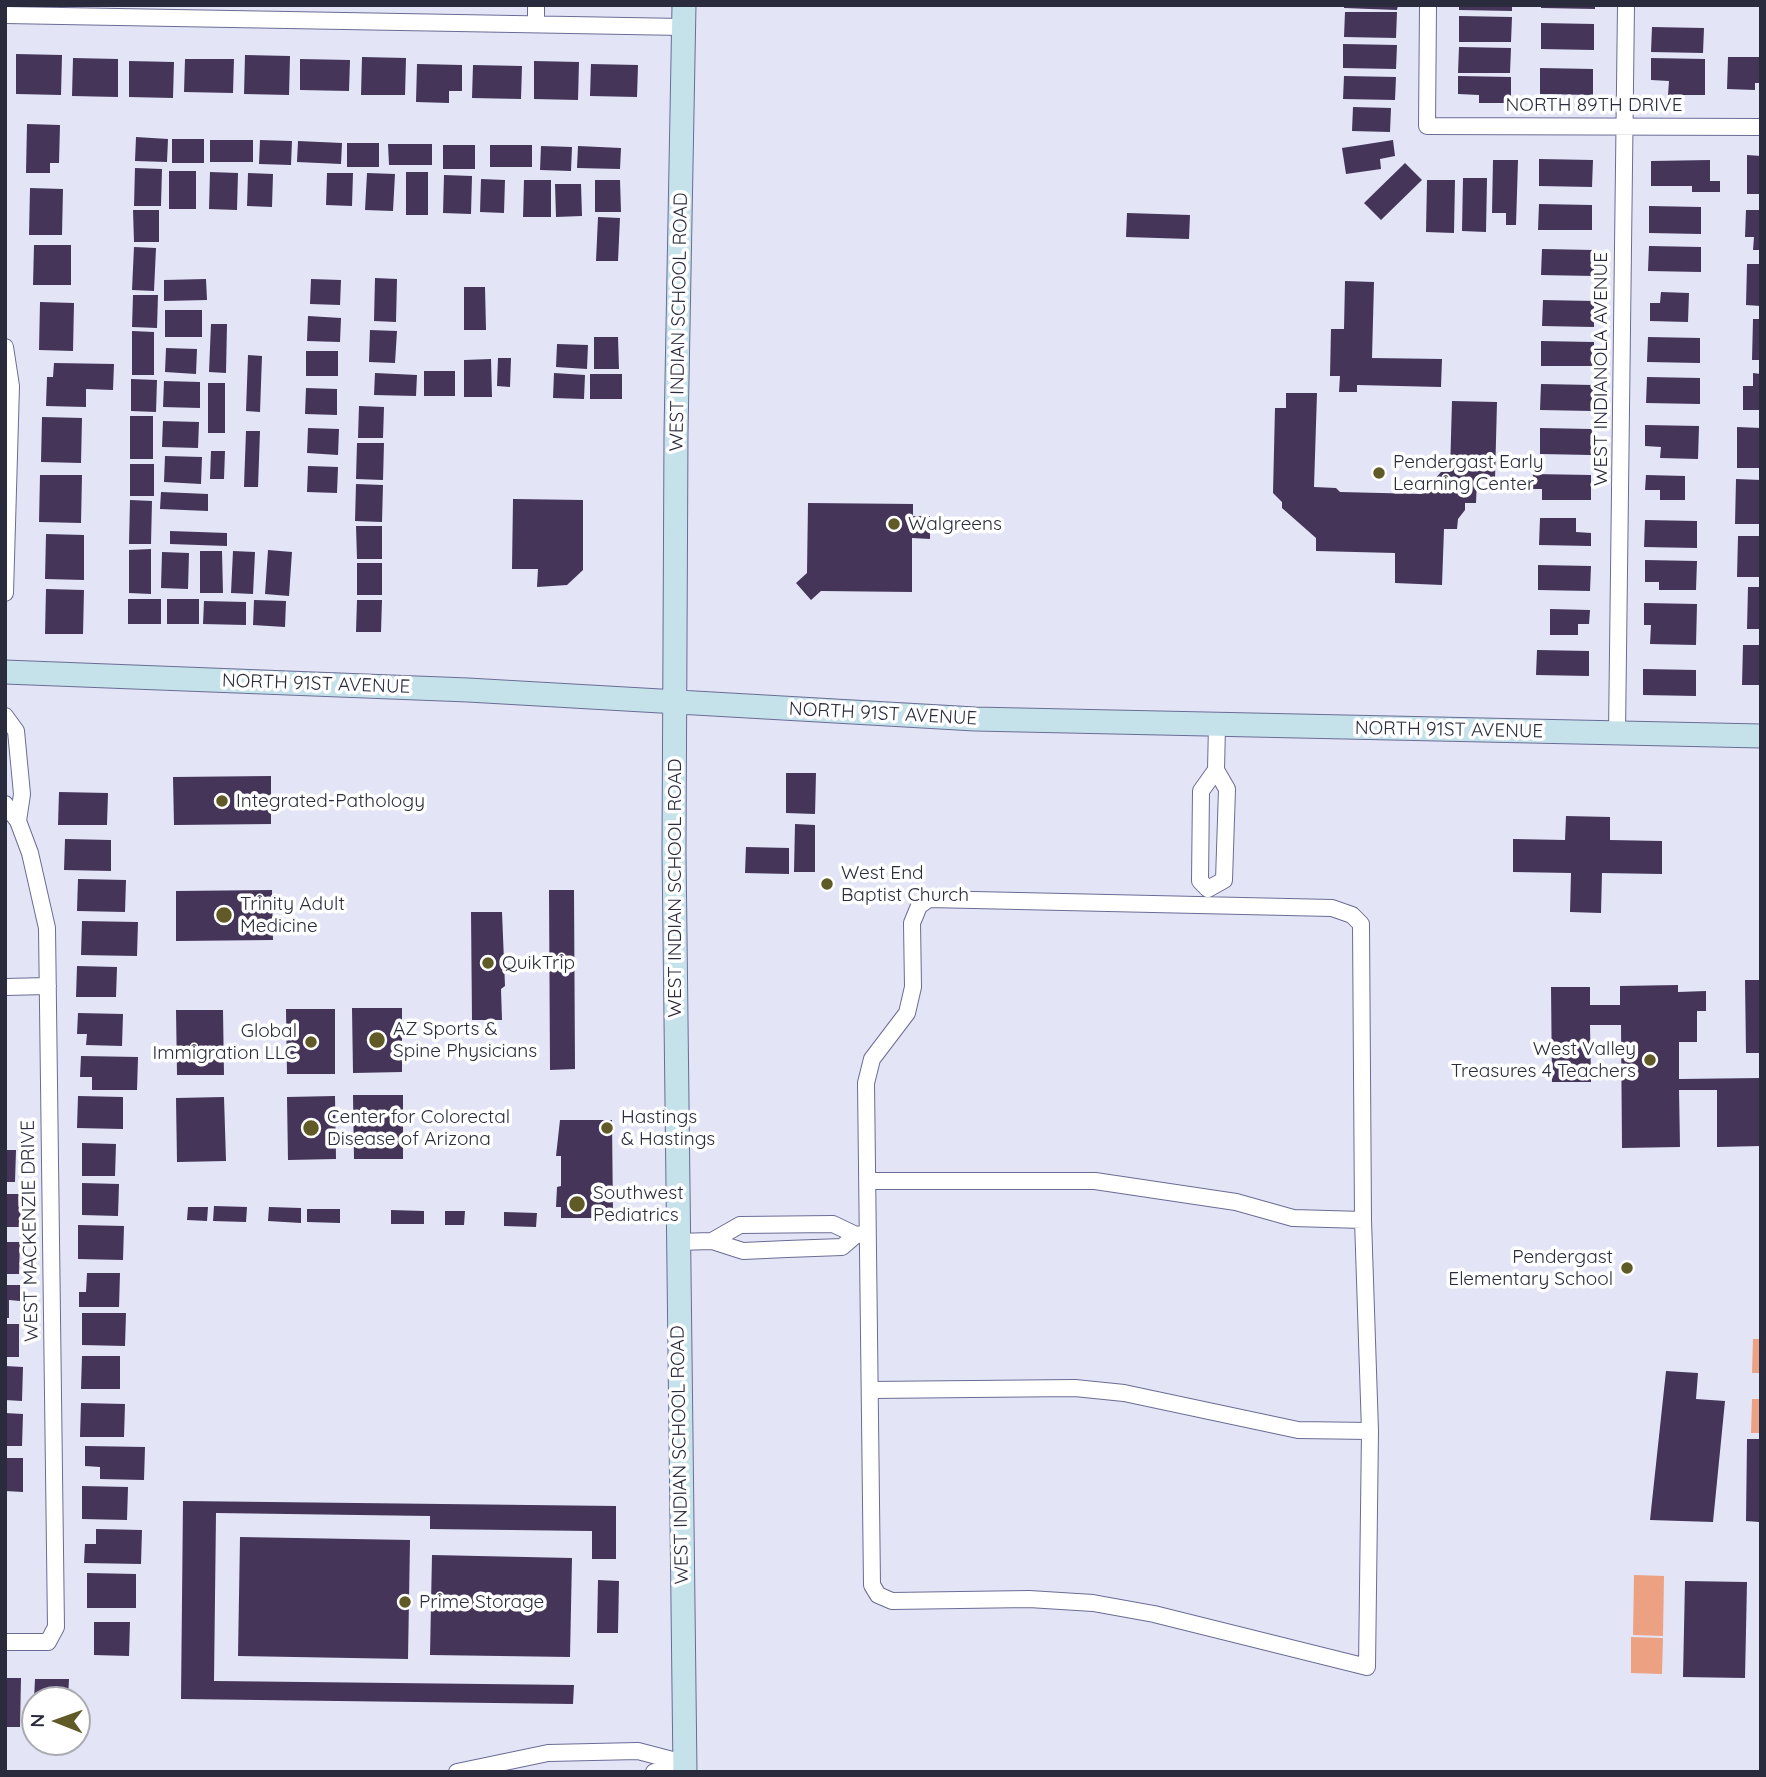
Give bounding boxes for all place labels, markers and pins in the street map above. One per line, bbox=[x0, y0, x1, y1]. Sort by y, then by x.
place label: Pendergast Early Learning Center bbox=[1393, 451, 1543, 495]
marker: Pendergast Early Learning Center bbox=[1371, 465, 1387, 481]
place label: Walgreens bbox=[908, 513, 1002, 535]
marker: Walgreens bbox=[886, 516, 902, 532]
place label: Integrated-Pathology bbox=[236, 790, 425, 812]
marker: Integrated-Pathology bbox=[214, 793, 230, 809]
place label: West End Baptist Church bbox=[841, 862, 969, 906]
marker: West End Baptist Church bbox=[819, 876, 835, 892]
place label: Trinity Adult Medicine bbox=[240, 893, 345, 937]
marker: Trinity Adult Medicine bbox=[214, 905, 234, 925]
place label: QuikTrip bbox=[502, 952, 575, 974]
marker: QuikTrip bbox=[480, 955, 496, 971]
place label: AZ Sports & Spine Physicians bbox=[393, 1018, 537, 1062]
place label: Global Immigration LLC bbox=[152, 1020, 297, 1064]
marker: AZ Sports & Spine Physicians bbox=[367, 1030, 387, 1050]
marker: Global Immigration LLC bbox=[303, 1034, 319, 1050]
place label: West Valley Treasures 4 Teachers bbox=[1451, 1038, 1636, 1082]
marker: West Valley Treasures 4 Teachers bbox=[1642, 1052, 1658, 1068]
place label: Center for Colorectal Disease of Arizona bbox=[327, 1106, 510, 1150]
place label: Hastings & Hastings bbox=[621, 1106, 715, 1150]
marker: Center for Colorectal Disease of Arizona bbox=[301, 1118, 321, 1138]
marker: Hastings & Hastings bbox=[599, 1120, 615, 1136]
place label: Southwest Pediatrics bbox=[593, 1182, 684, 1226]
marker: Southwest Pediatrics bbox=[567, 1194, 587, 1214]
place label: Pendergast Elementary School bbox=[1448, 1246, 1613, 1290]
marker: Pendergast Elementary School bbox=[1619, 1260, 1635, 1276]
place label: Prime Storage bbox=[419, 1591, 544, 1613]
marker: Prime Storage bbox=[397, 1594, 413, 1610]

